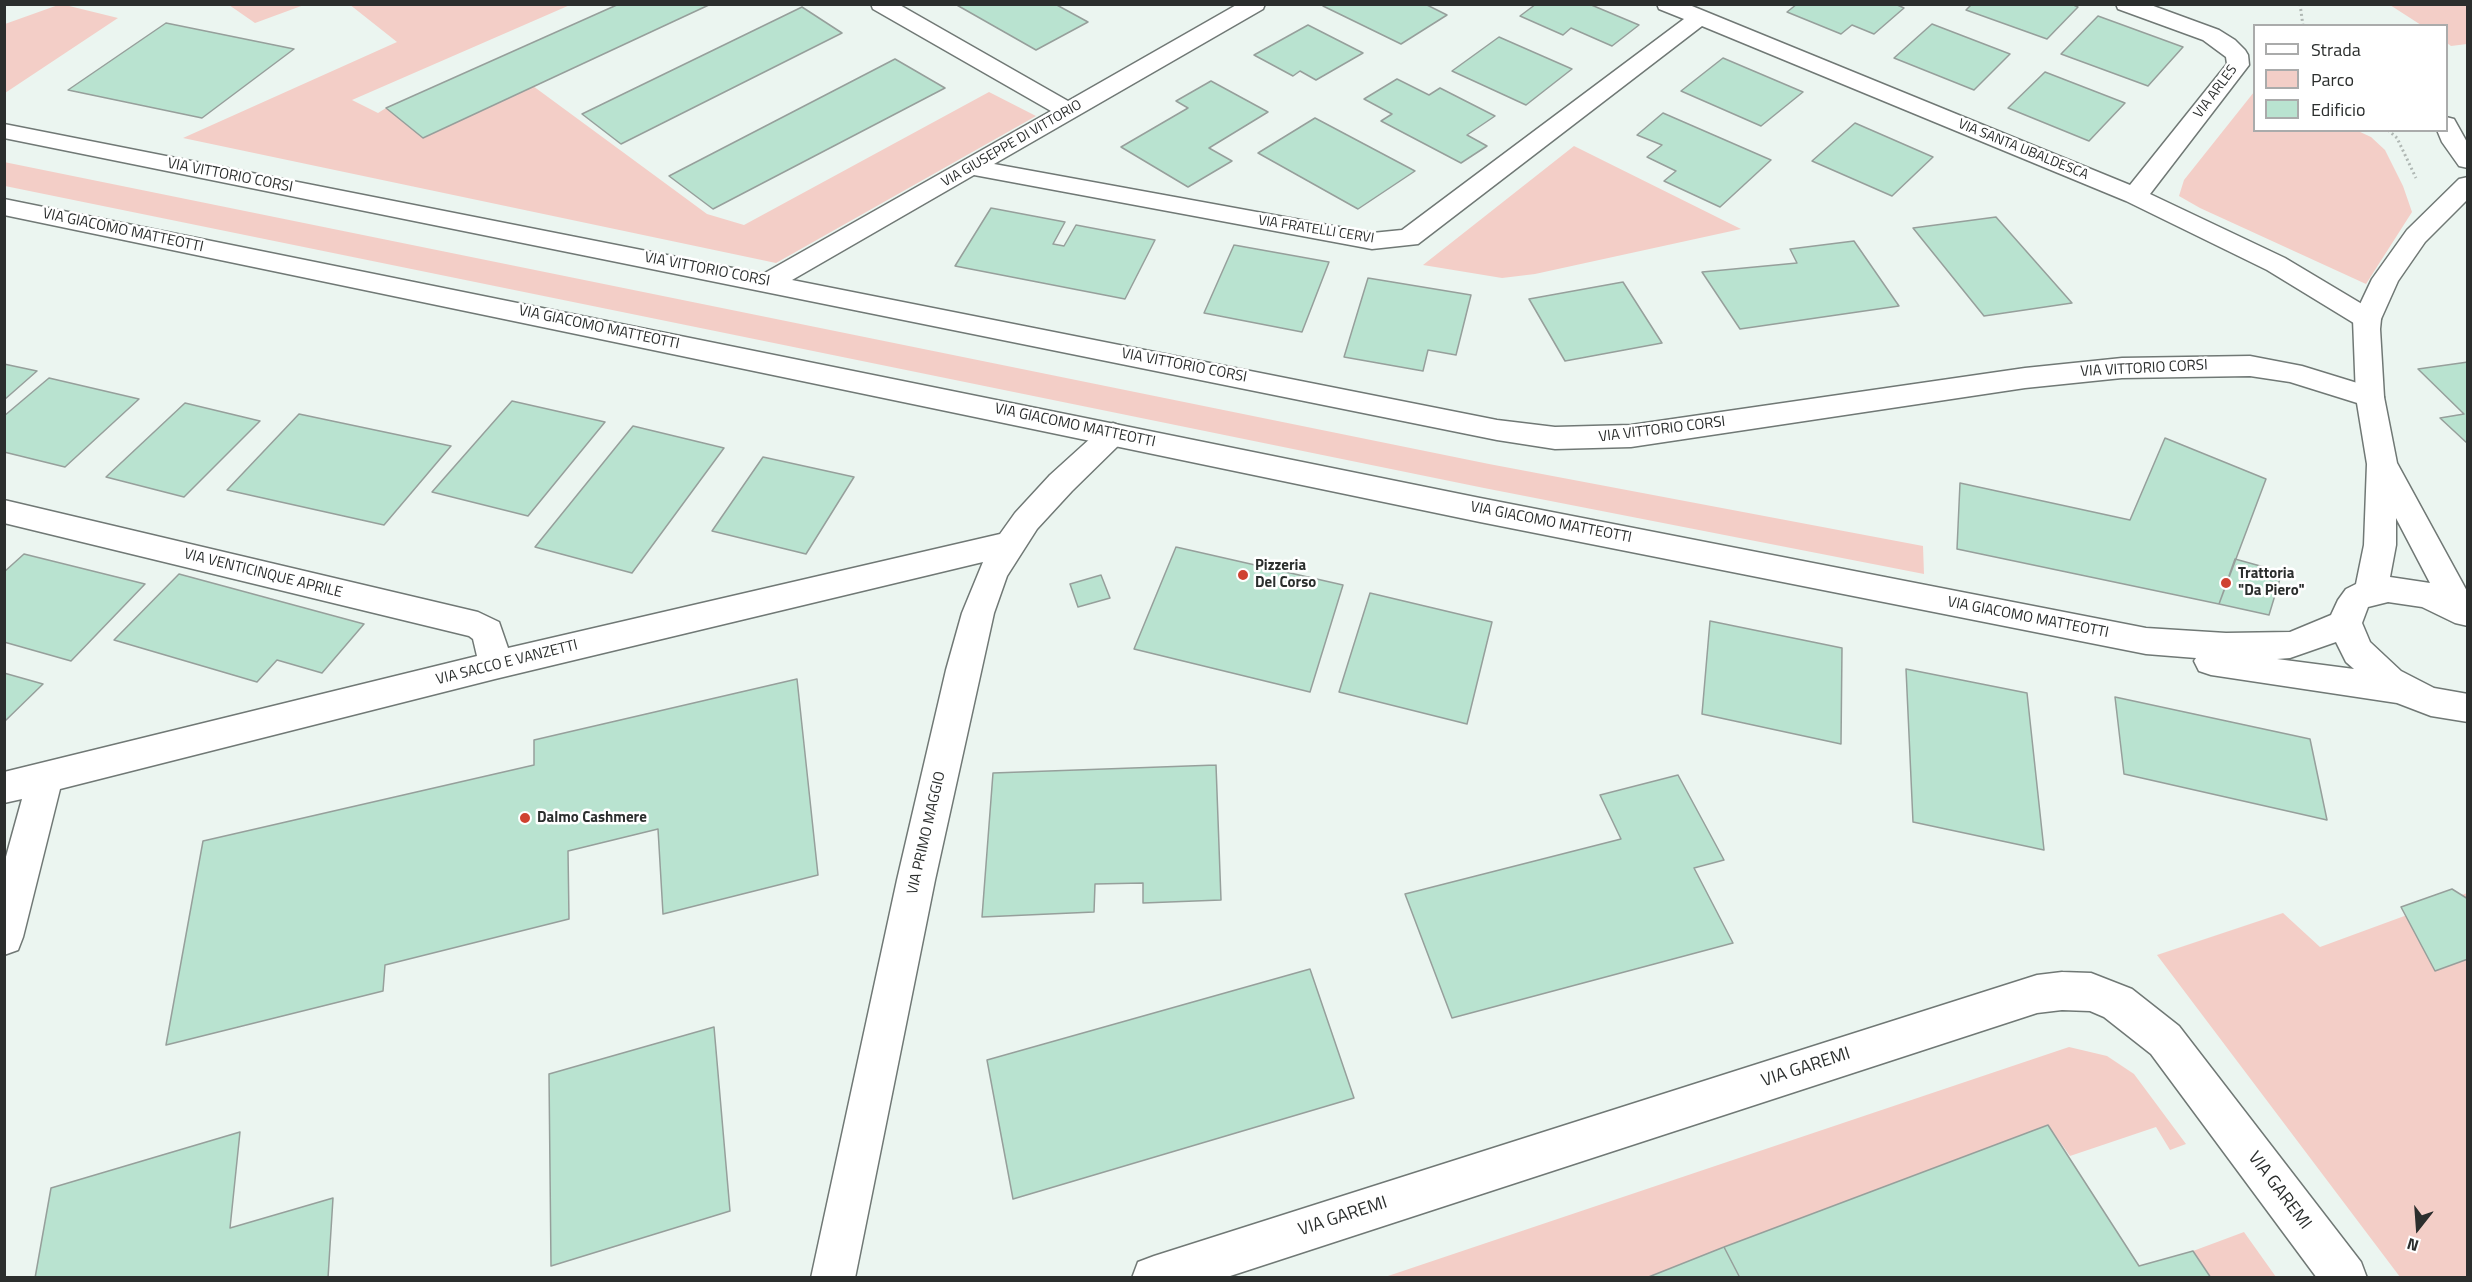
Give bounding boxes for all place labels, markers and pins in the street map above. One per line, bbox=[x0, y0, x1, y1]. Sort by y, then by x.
place label: Pizzeria Del Corso bbox=[1255, 557, 1316, 592]
place label: Trattoria "Da Piero" bbox=[2238, 565, 2305, 600]
marker: Pizzeria Del Corso bbox=[1236, 568, 1250, 582]
marker: Trattoria "Da Piero" bbox=[2219, 576, 2233, 590]
place label: Dalmo Cashmere bbox=[537, 809, 647, 827]
marker: Dalmo Cashmere bbox=[518, 811, 532, 825]

